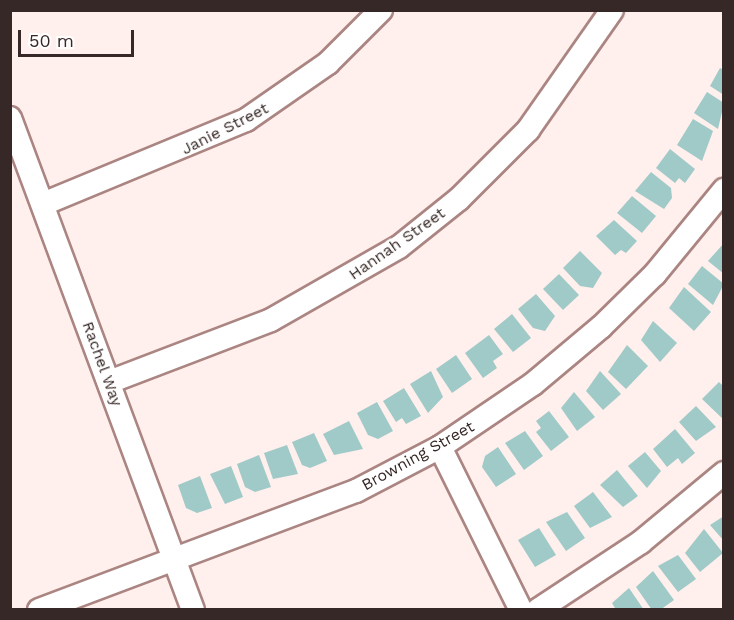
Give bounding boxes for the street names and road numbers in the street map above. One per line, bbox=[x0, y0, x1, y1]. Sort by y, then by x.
street label: Janie Street bbox=[178, 99, 272, 159]
street label: Hannah Street bbox=[345, 204, 449, 284]
street label: Rachel Way bbox=[78, 319, 126, 409]
street label: Browning Street bbox=[358, 417, 478, 495]

